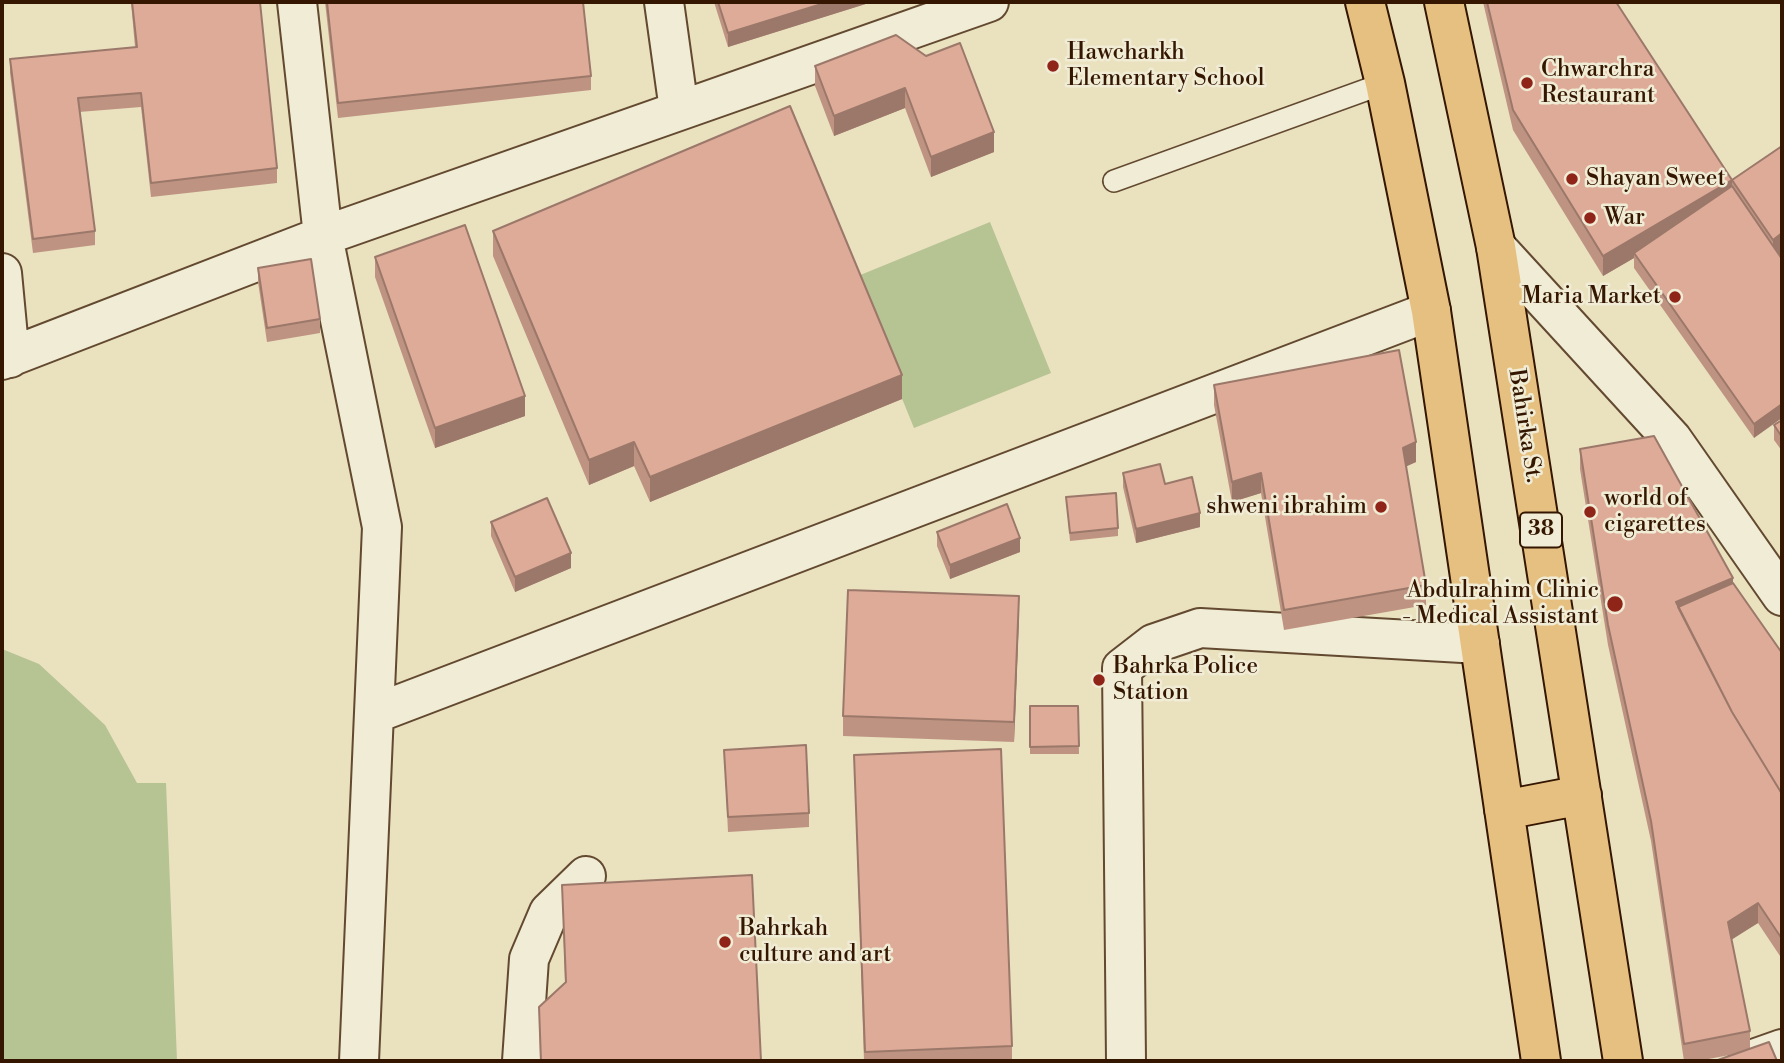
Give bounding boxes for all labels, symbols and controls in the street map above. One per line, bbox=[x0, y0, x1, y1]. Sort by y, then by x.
place label: Hawcharkh Elementary School bbox=[1067, 39, 1265, 93]
place label: Chwarchra Restaurant bbox=[1541, 56, 1655, 110]
marker: Hawcharkh Elementary School bbox=[1045, 58, 1061, 74]
marker: Chwarchra Restaurant bbox=[1519, 75, 1535, 91]
place label: Shayan Sweet bbox=[1586, 165, 1726, 193]
marker: Shayan Sweet bbox=[1564, 171, 1580, 187]
place label: War bbox=[1604, 204, 1645, 232]
marker: War bbox=[1582, 210, 1598, 226]
place label: Maria Market bbox=[1521, 283, 1661, 311]
marker: Maria Market bbox=[1667, 289, 1683, 305]
street label: Bahirka St. bbox=[1501, 367, 1547, 485]
place label: world of cigarettes bbox=[1604, 485, 1706, 539]
place label: shweni ibrahim bbox=[1206, 493, 1367, 521]
marker: shweni ibrahim bbox=[1373, 499, 1389, 515]
marker: world of cigarettes bbox=[1582, 504, 1598, 520]
road number: 38 bbox=[1520, 512, 1562, 548]
place label: Abdulrahim Clinic - Medical Assistant bbox=[1402, 577, 1599, 631]
marker: Abdulrahim Clinic - Medical Assistant bbox=[1605, 594, 1625, 614]
place label: Bahrka Police Station bbox=[1113, 653, 1258, 707]
marker: Bahrka Police Station bbox=[1091, 672, 1107, 688]
place label: Bahrkah culture and art bbox=[739, 915, 891, 969]
marker: Bahrkah culture and art bbox=[717, 934, 733, 950]

